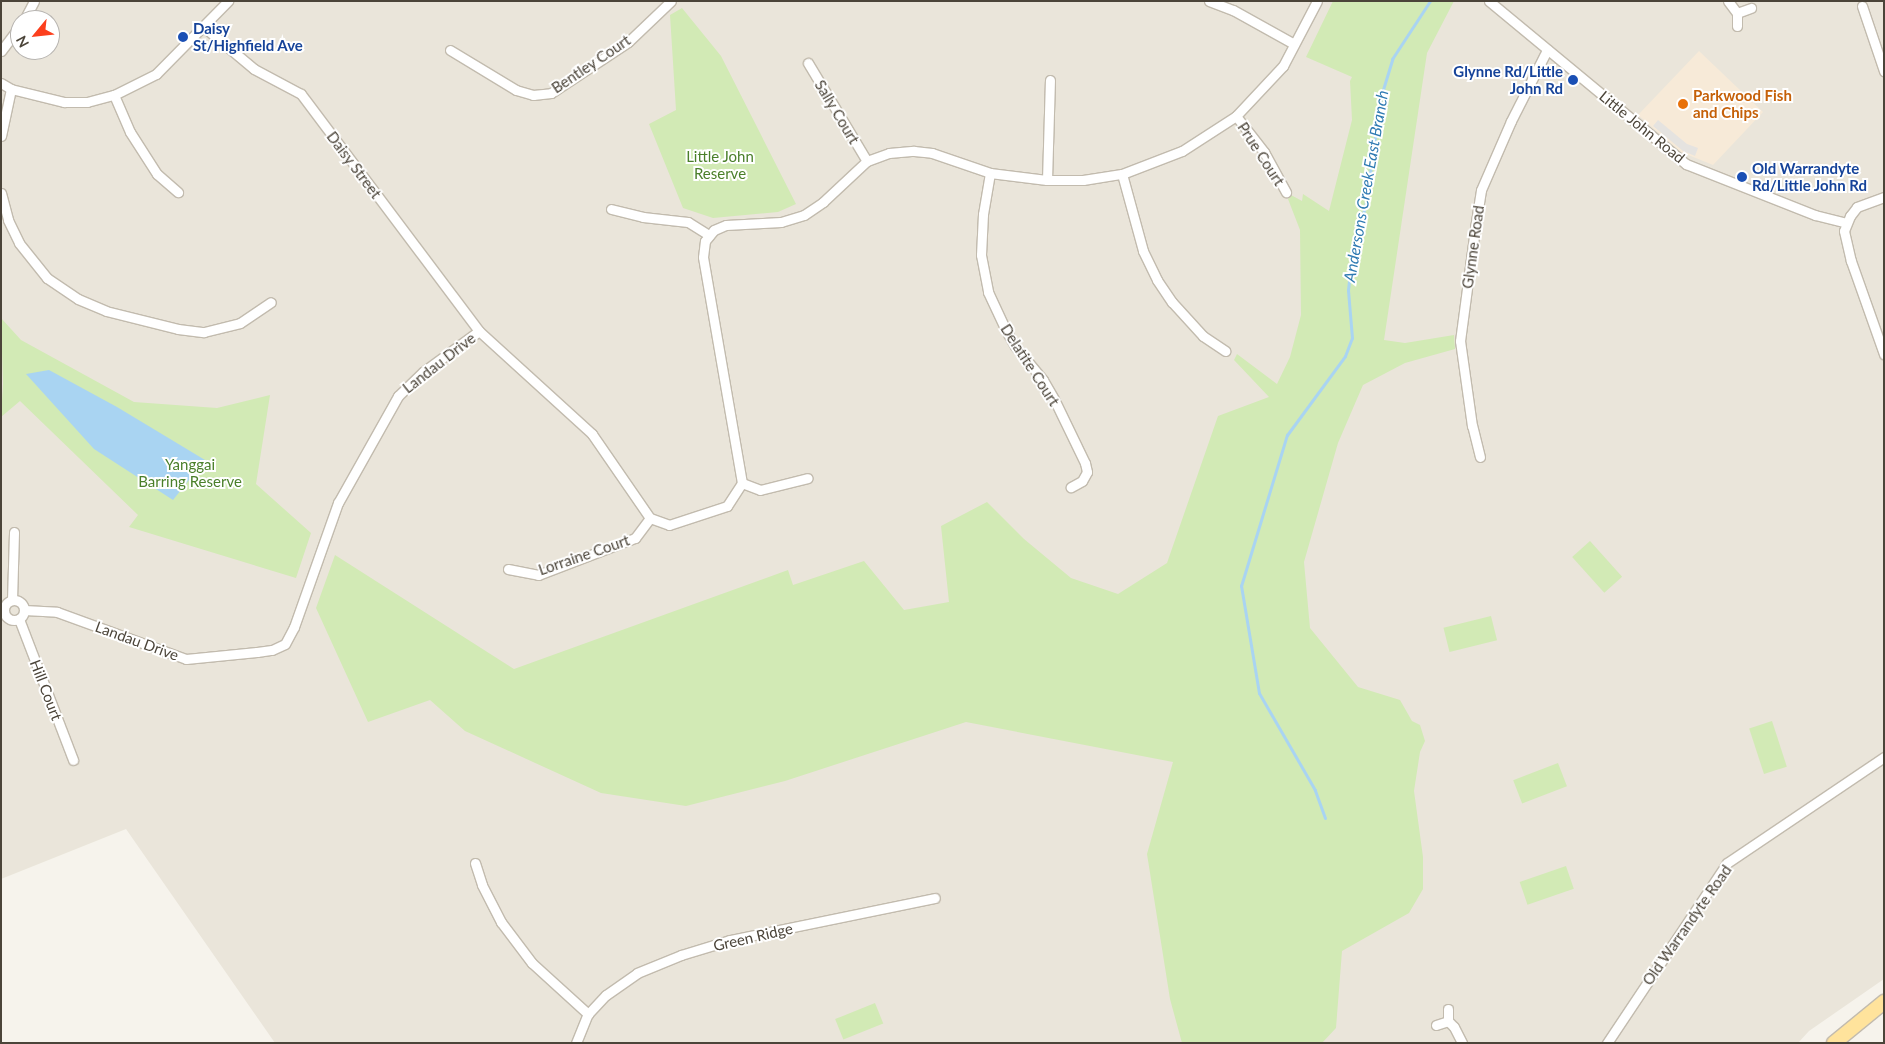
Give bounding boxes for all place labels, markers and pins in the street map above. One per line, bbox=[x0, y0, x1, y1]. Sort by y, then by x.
place label: Daisy St/Highfield Ave bbox=[193, 19, 303, 54]
marker: Daisy St/Highfield Ave bbox=[177, 31, 189, 43]
place label: Glynne Rd/Little John Rd bbox=[1453, 62, 1563, 97]
marker: Glynne Rd/Little John Rd bbox=[1567, 74, 1579, 86]
place label: Parkwood Fish and Chips bbox=[1693, 86, 1792, 121]
marker: Parkwood Fish and Chips bbox=[1677, 98, 1689, 110]
place label: Old Warrandyte Rd/Little John Rd bbox=[1752, 159, 1867, 194]
marker: Old Warrandyte Rd/Little John Rd bbox=[1736, 171, 1748, 183]

